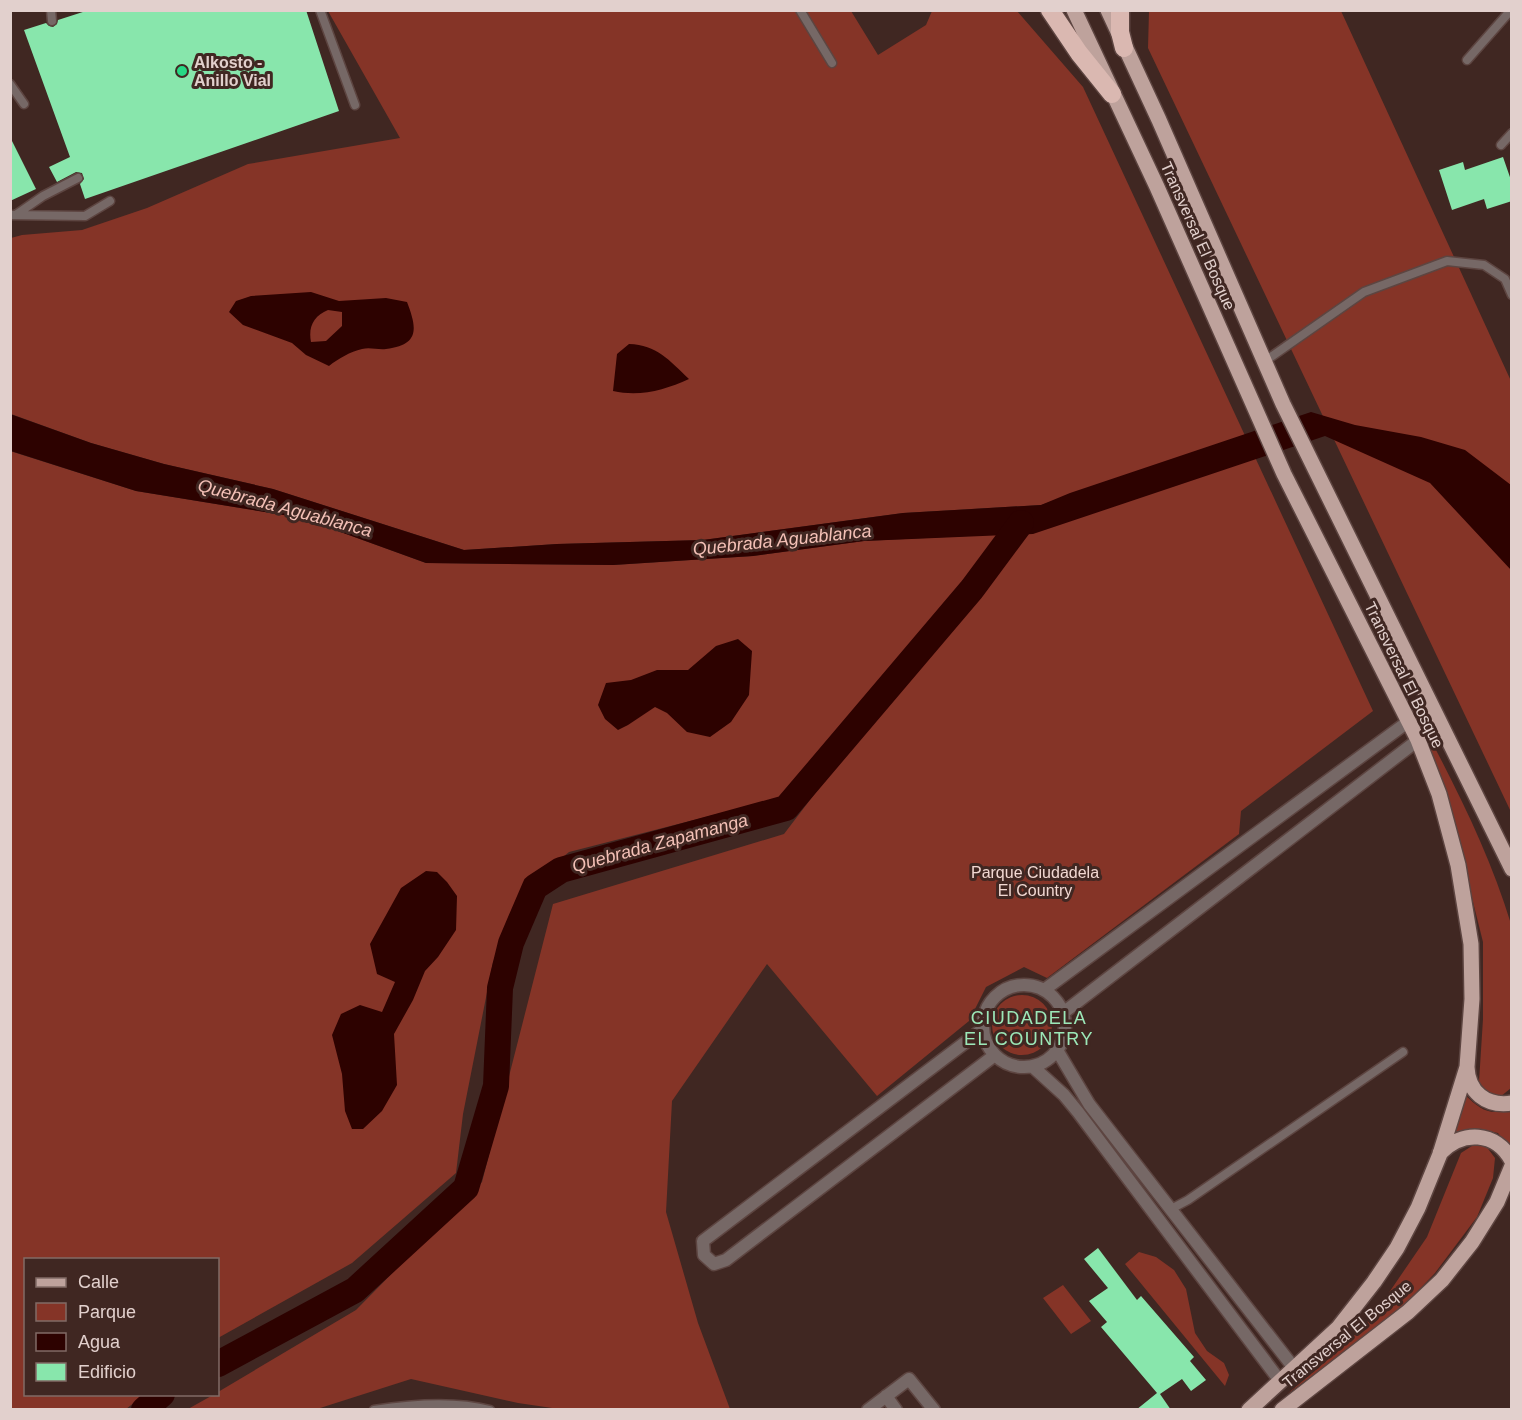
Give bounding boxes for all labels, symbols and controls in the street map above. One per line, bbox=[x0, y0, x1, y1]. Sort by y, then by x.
place label: Alkosto - Anillo Vial bbox=[194, 54, 271, 89]
marker: Alkosto - Anillo Vial bbox=[175, 64, 189, 78]
street label: Transversal El Bosque bbox=[1158, 159, 1238, 313]
water label: Quebrada Aguablanca bbox=[196, 475, 374, 541]
water label: Quebrada Aguablanca bbox=[692, 521, 872, 559]
street label: Transversal El Bosque bbox=[1361, 599, 1447, 751]
water label: Quebrada Zapamanga bbox=[570, 810, 750, 876]
park label: Parque Ciudadela El Country bbox=[971, 864, 1099, 899]
district label: CIUDADELA EL COUNTRY bbox=[964, 1008, 1094, 1049]
legend bbox=[24, 1258, 219, 1396]
text: Calle bbox=[78, 1272, 119, 1292]
street label: Transversal El Bosque bbox=[1279, 1277, 1415, 1391]
text: Parque bbox=[78, 1302, 136, 1322]
text: Agua bbox=[78, 1332, 121, 1352]
text: Edificio bbox=[78, 1362, 136, 1382]

